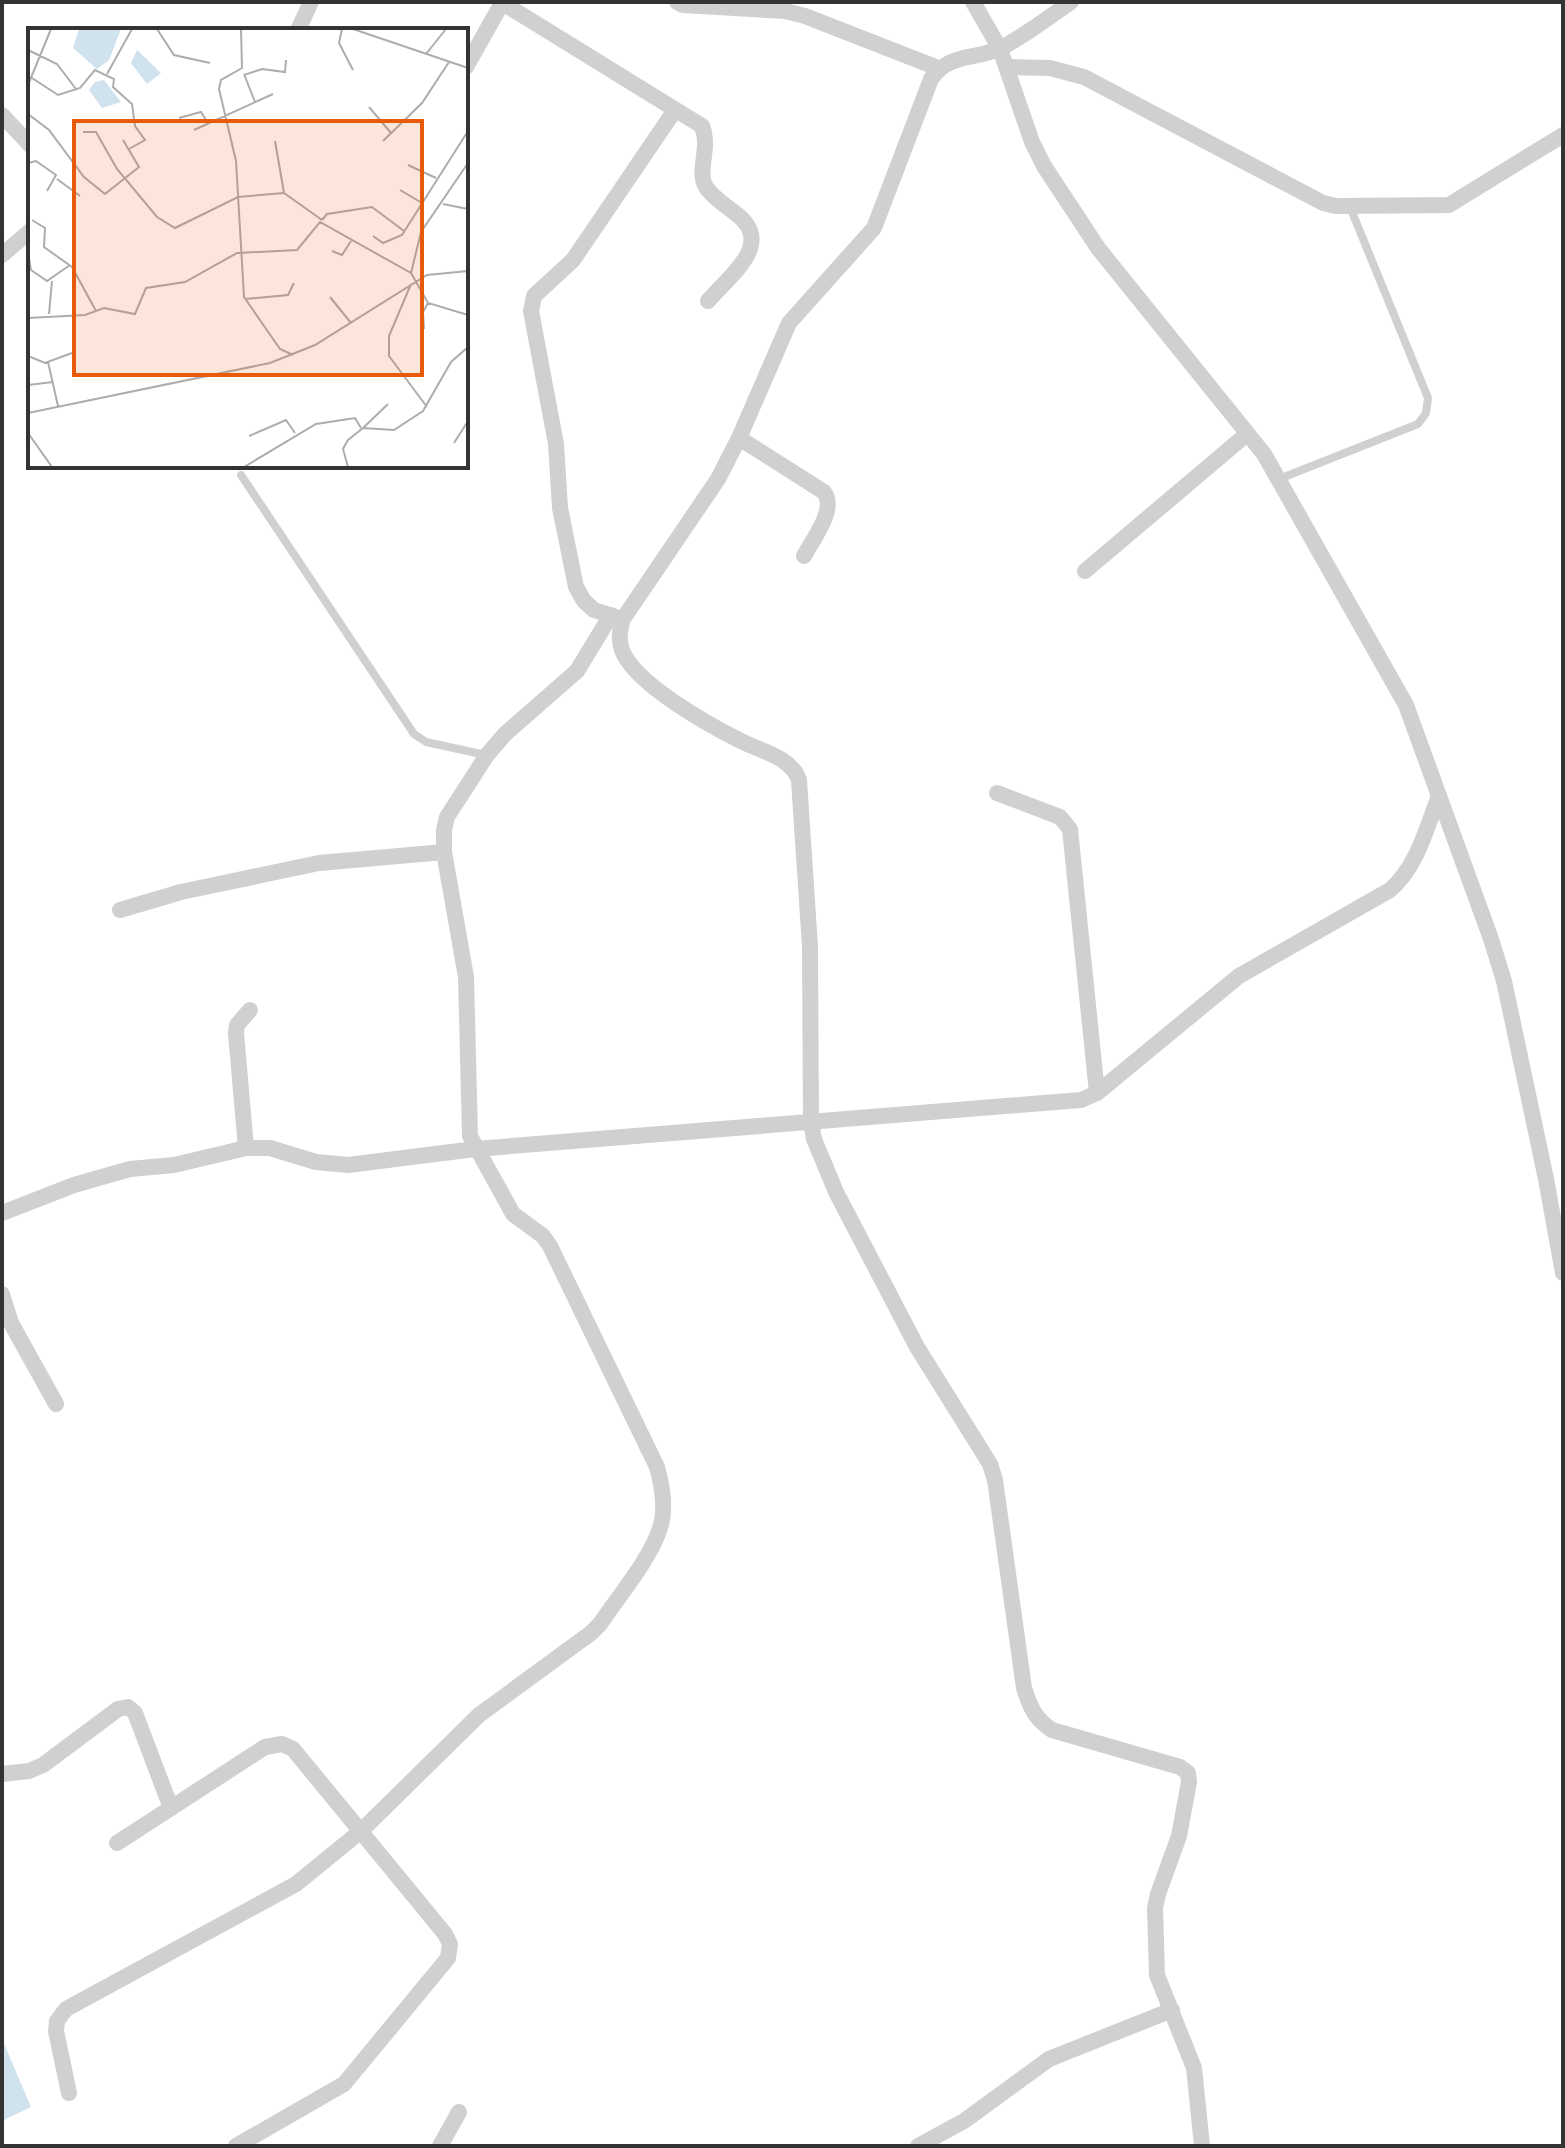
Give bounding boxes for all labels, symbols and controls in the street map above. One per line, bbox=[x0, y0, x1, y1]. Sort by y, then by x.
inset map bbox=[28, 28, 468, 468]

